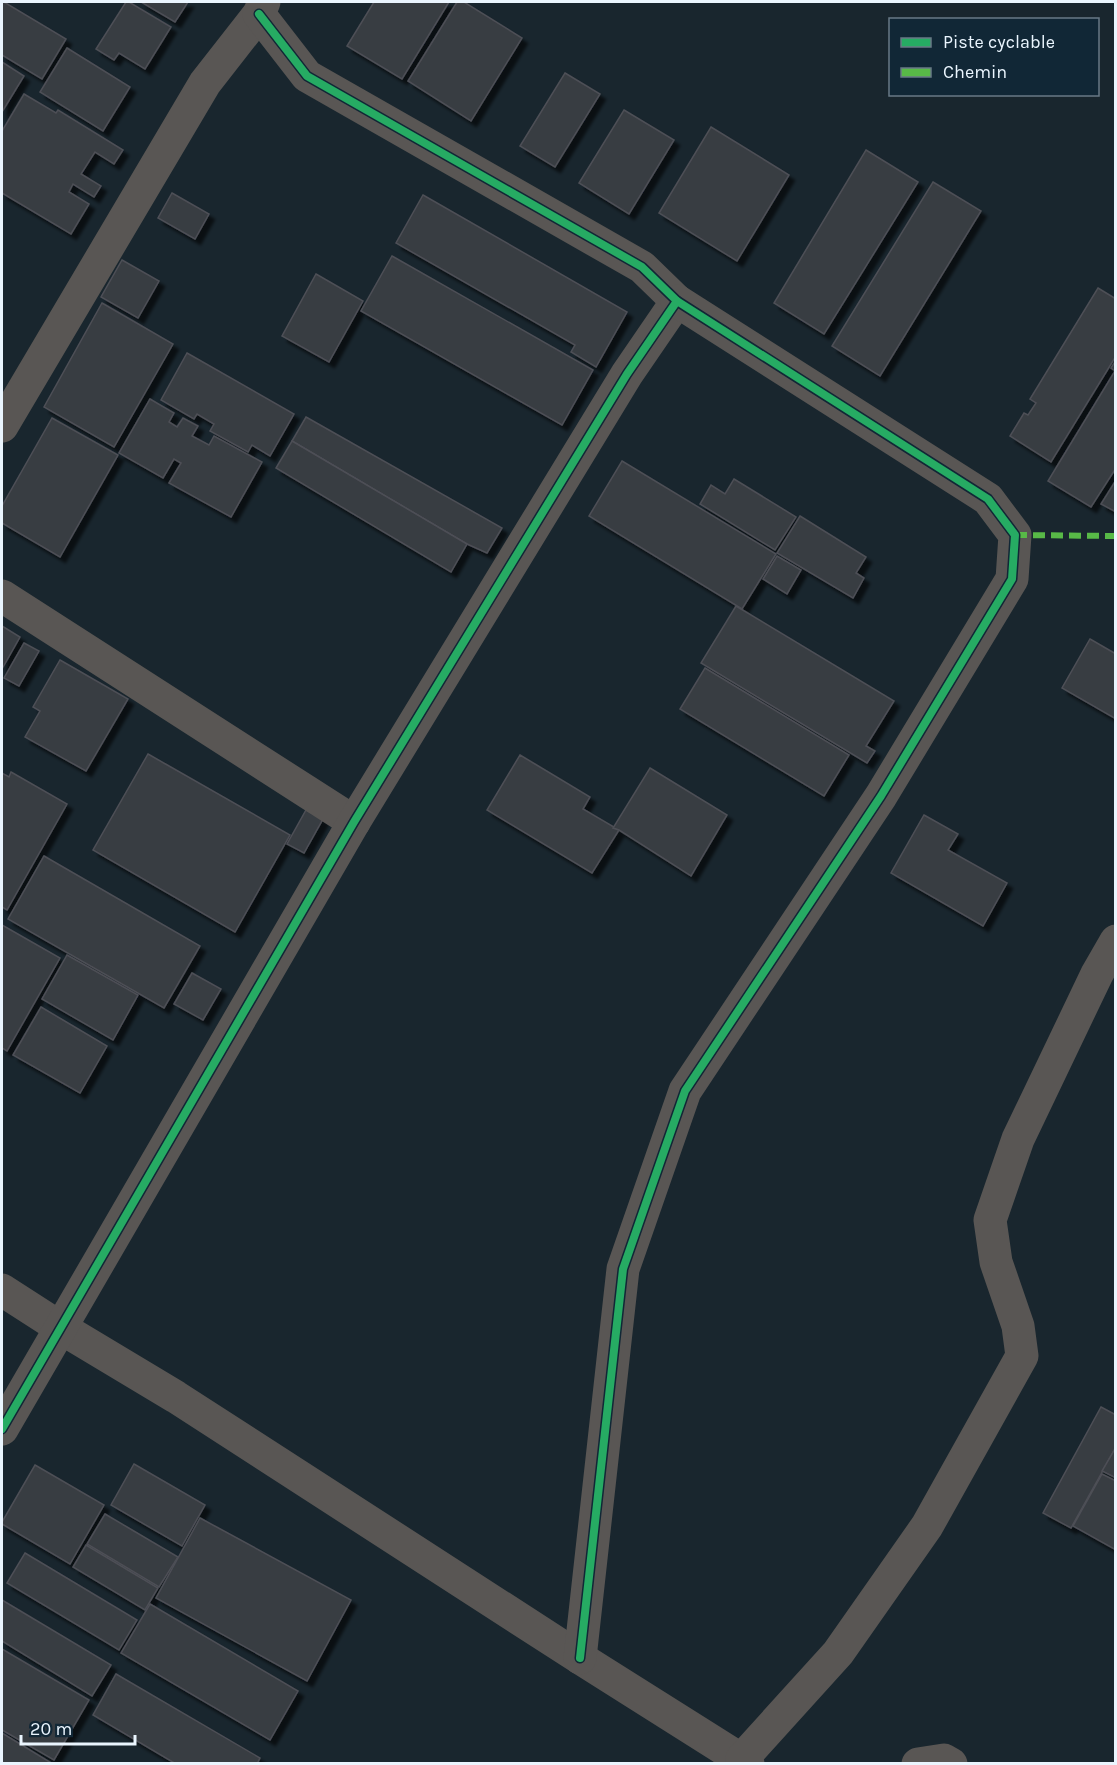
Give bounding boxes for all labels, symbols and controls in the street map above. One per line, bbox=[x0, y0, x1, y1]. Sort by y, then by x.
legend bbox=[889, 18, 1099, 96]
text: Piste cyclable bbox=[943, 31, 1055, 53]
text: Chemin bbox=[943, 61, 1007, 83]
scale bar bbox=[21, 1708, 135, 1746]
text: 20 m bbox=[30, 1718, 72, 1740]

